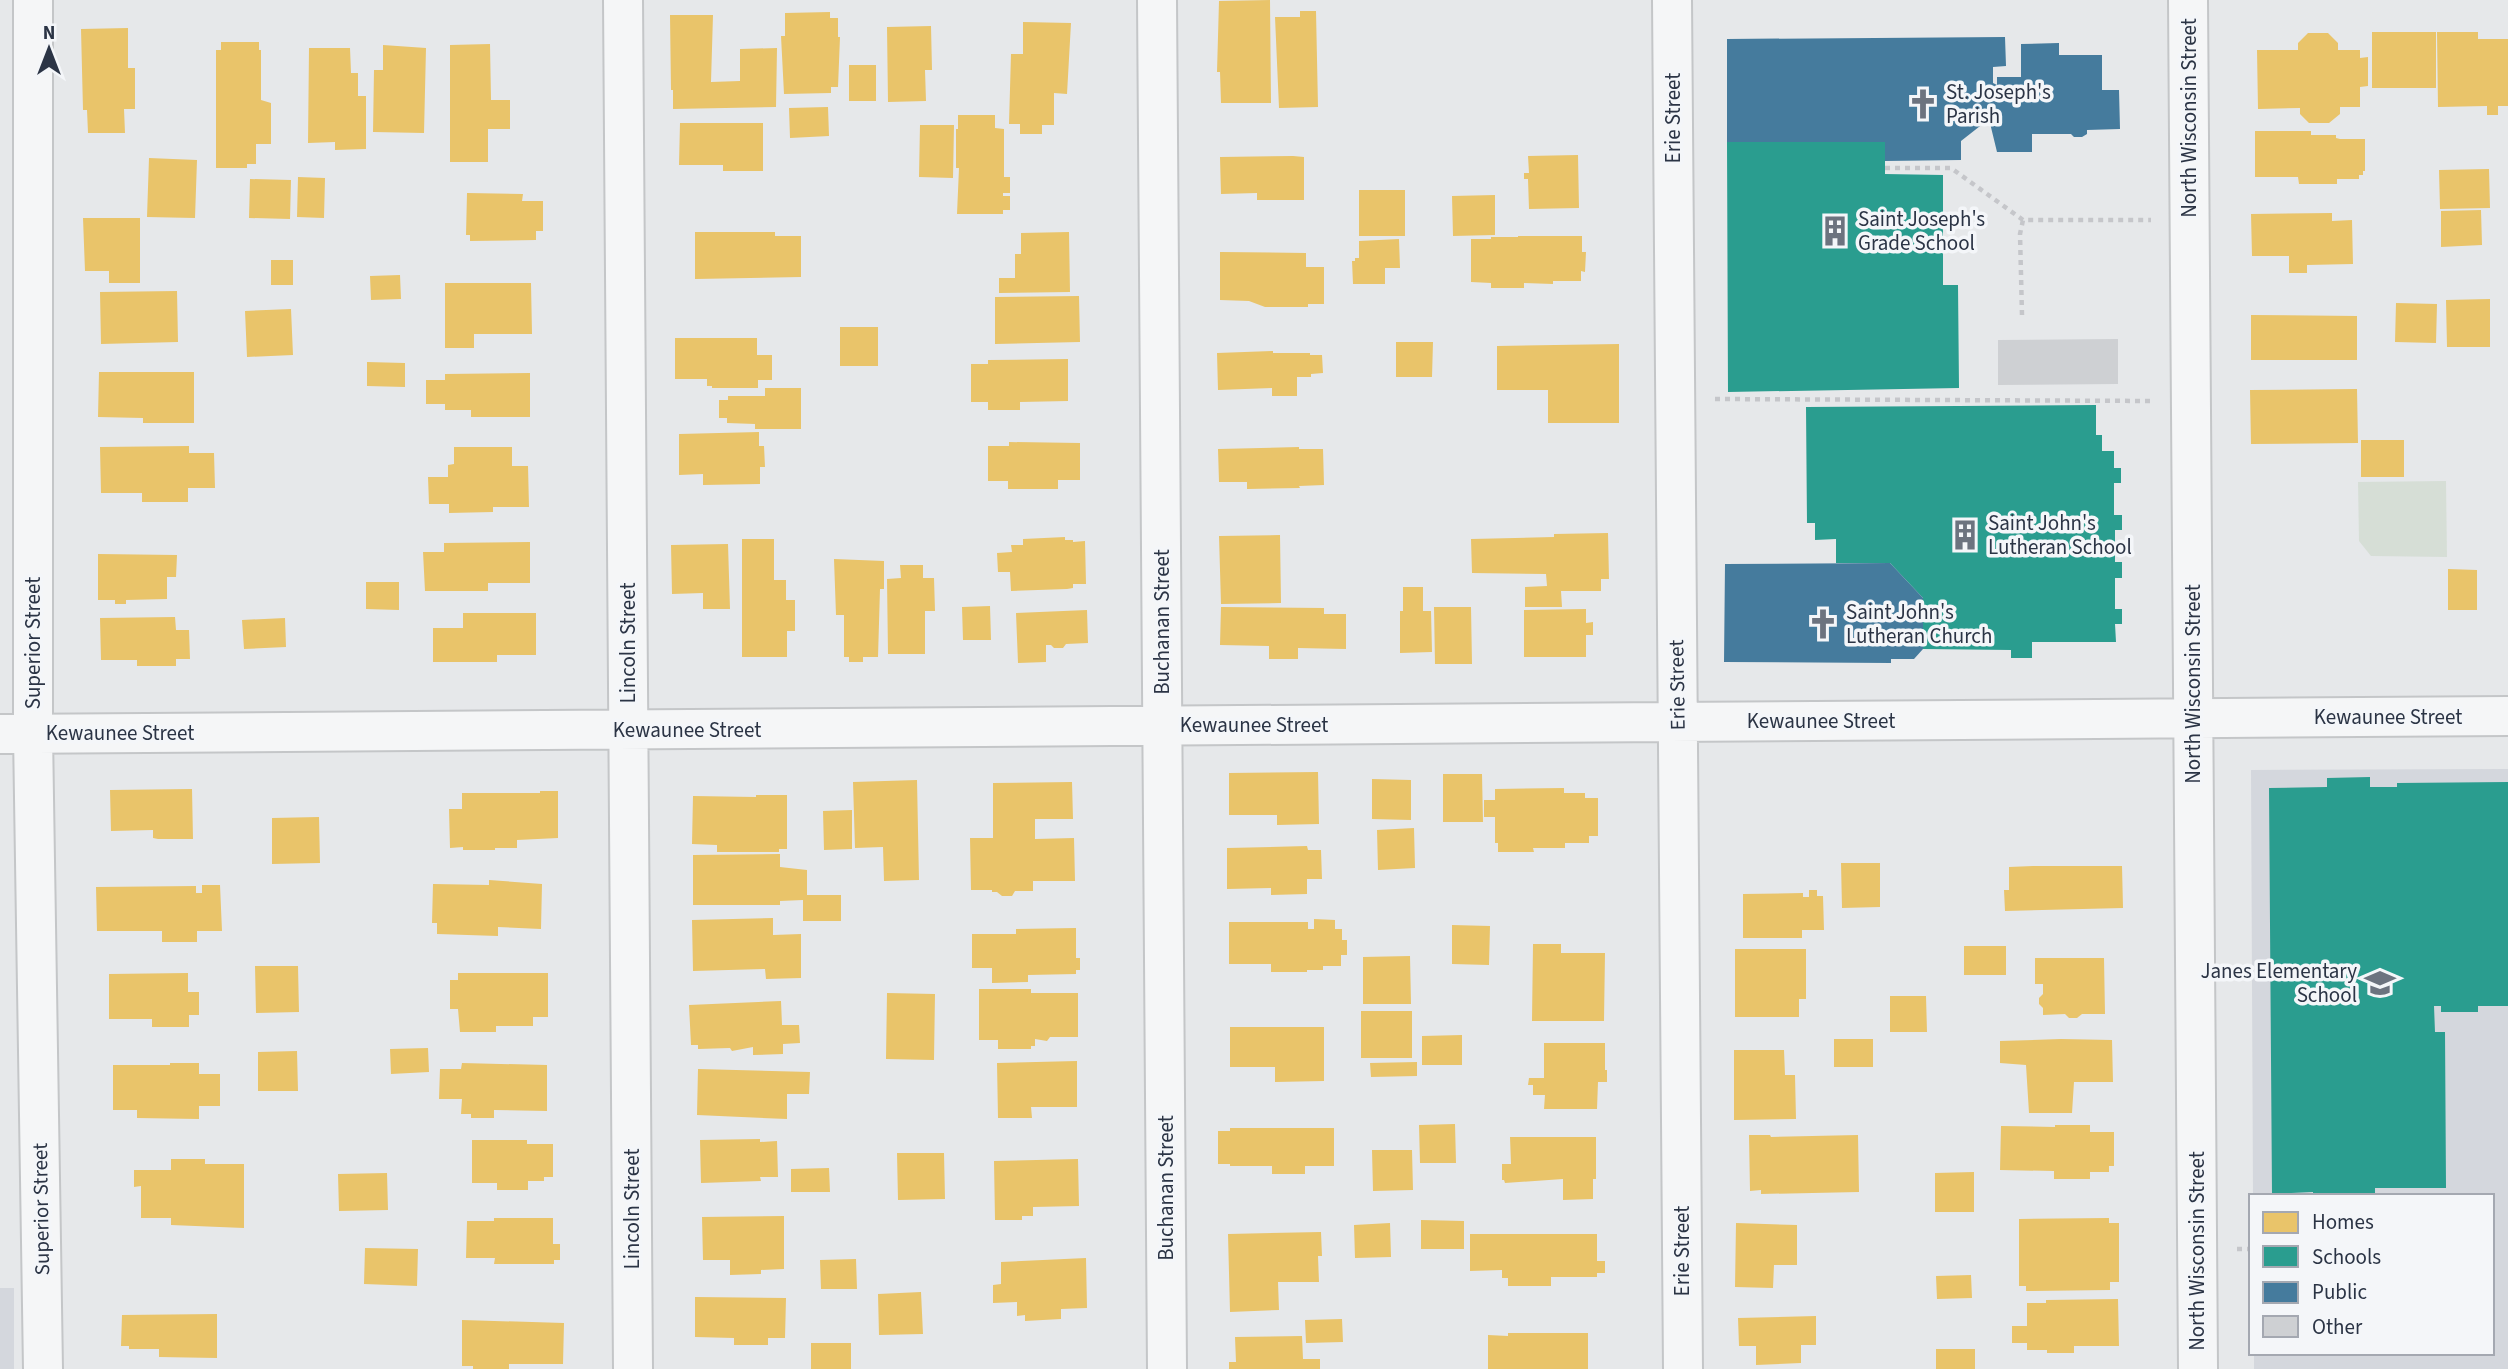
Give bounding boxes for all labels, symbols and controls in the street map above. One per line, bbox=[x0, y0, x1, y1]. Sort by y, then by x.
north arrow bbox=[14, 14, 84, 84]
street label: North Wisconsin Street bbox=[2174, 18, 2204, 218]
text: N bbox=[43, 20, 55, 47]
street label: Erie Street bbox=[1658, 73, 1688, 163]
place label: St. Joseph's Parish bbox=[1946, 77, 2051, 131]
church icon: St. Joseph's Parish bbox=[1906, 87, 1940, 121]
place label: Saint Joseph's Grade School bbox=[1858, 204, 1985, 258]
building icon: Saint Joseph's Grade School bbox=[1818, 214, 1852, 248]
place label: Saint John's Lutheran School bbox=[1988, 508, 2132, 562]
building icon: Saint John's Lutheran School bbox=[1948, 518, 1982, 552]
street label: Buchanan Street bbox=[1147, 549, 1177, 695]
street label: Superior Street bbox=[18, 577, 48, 709]
street label: Lincoln Street bbox=[613, 582, 643, 704]
street label: North Wisconsin Street bbox=[2178, 584, 2208, 784]
place label: Saint John's Lutheran Church bbox=[1846, 597, 1992, 651]
church icon: Saint John's Lutheran Church bbox=[1806, 607, 1840, 641]
street label: Erie Street bbox=[1661, 639, 1693, 731]
street label: Kewaunee Street bbox=[2314, 702, 2462, 732]
street label: Kewaunee Street bbox=[1747, 706, 1895, 736]
street label: Kewaunee Street bbox=[1180, 710, 1328, 740]
street label: Kewaunee Street bbox=[613, 715, 761, 745]
street label: Kewaunee Street bbox=[46, 718, 194, 748]
place label: Janes Elementary School bbox=[2200, 956, 2357, 1010]
school or university icon: Janes Elementary School bbox=[2363, 966, 2397, 1000]
street label: Buchanan Street bbox=[1151, 1115, 1181, 1261]
street label: Superior Street bbox=[25, 1142, 57, 1276]
street label: Lincoln Street bbox=[617, 1148, 647, 1270]
street label: North Wisconsin Street bbox=[2182, 1151, 2212, 1351]
legend bbox=[2249, 1194, 2494, 1355]
street label: Erie Street bbox=[1667, 1206, 1697, 1296]
text: Homes bbox=[2312, 1207, 2374, 1237]
text: Schools bbox=[2312, 1242, 2381, 1272]
text: Public bbox=[2312, 1277, 2367, 1307]
text: Other bbox=[2312, 1312, 2363, 1342]

